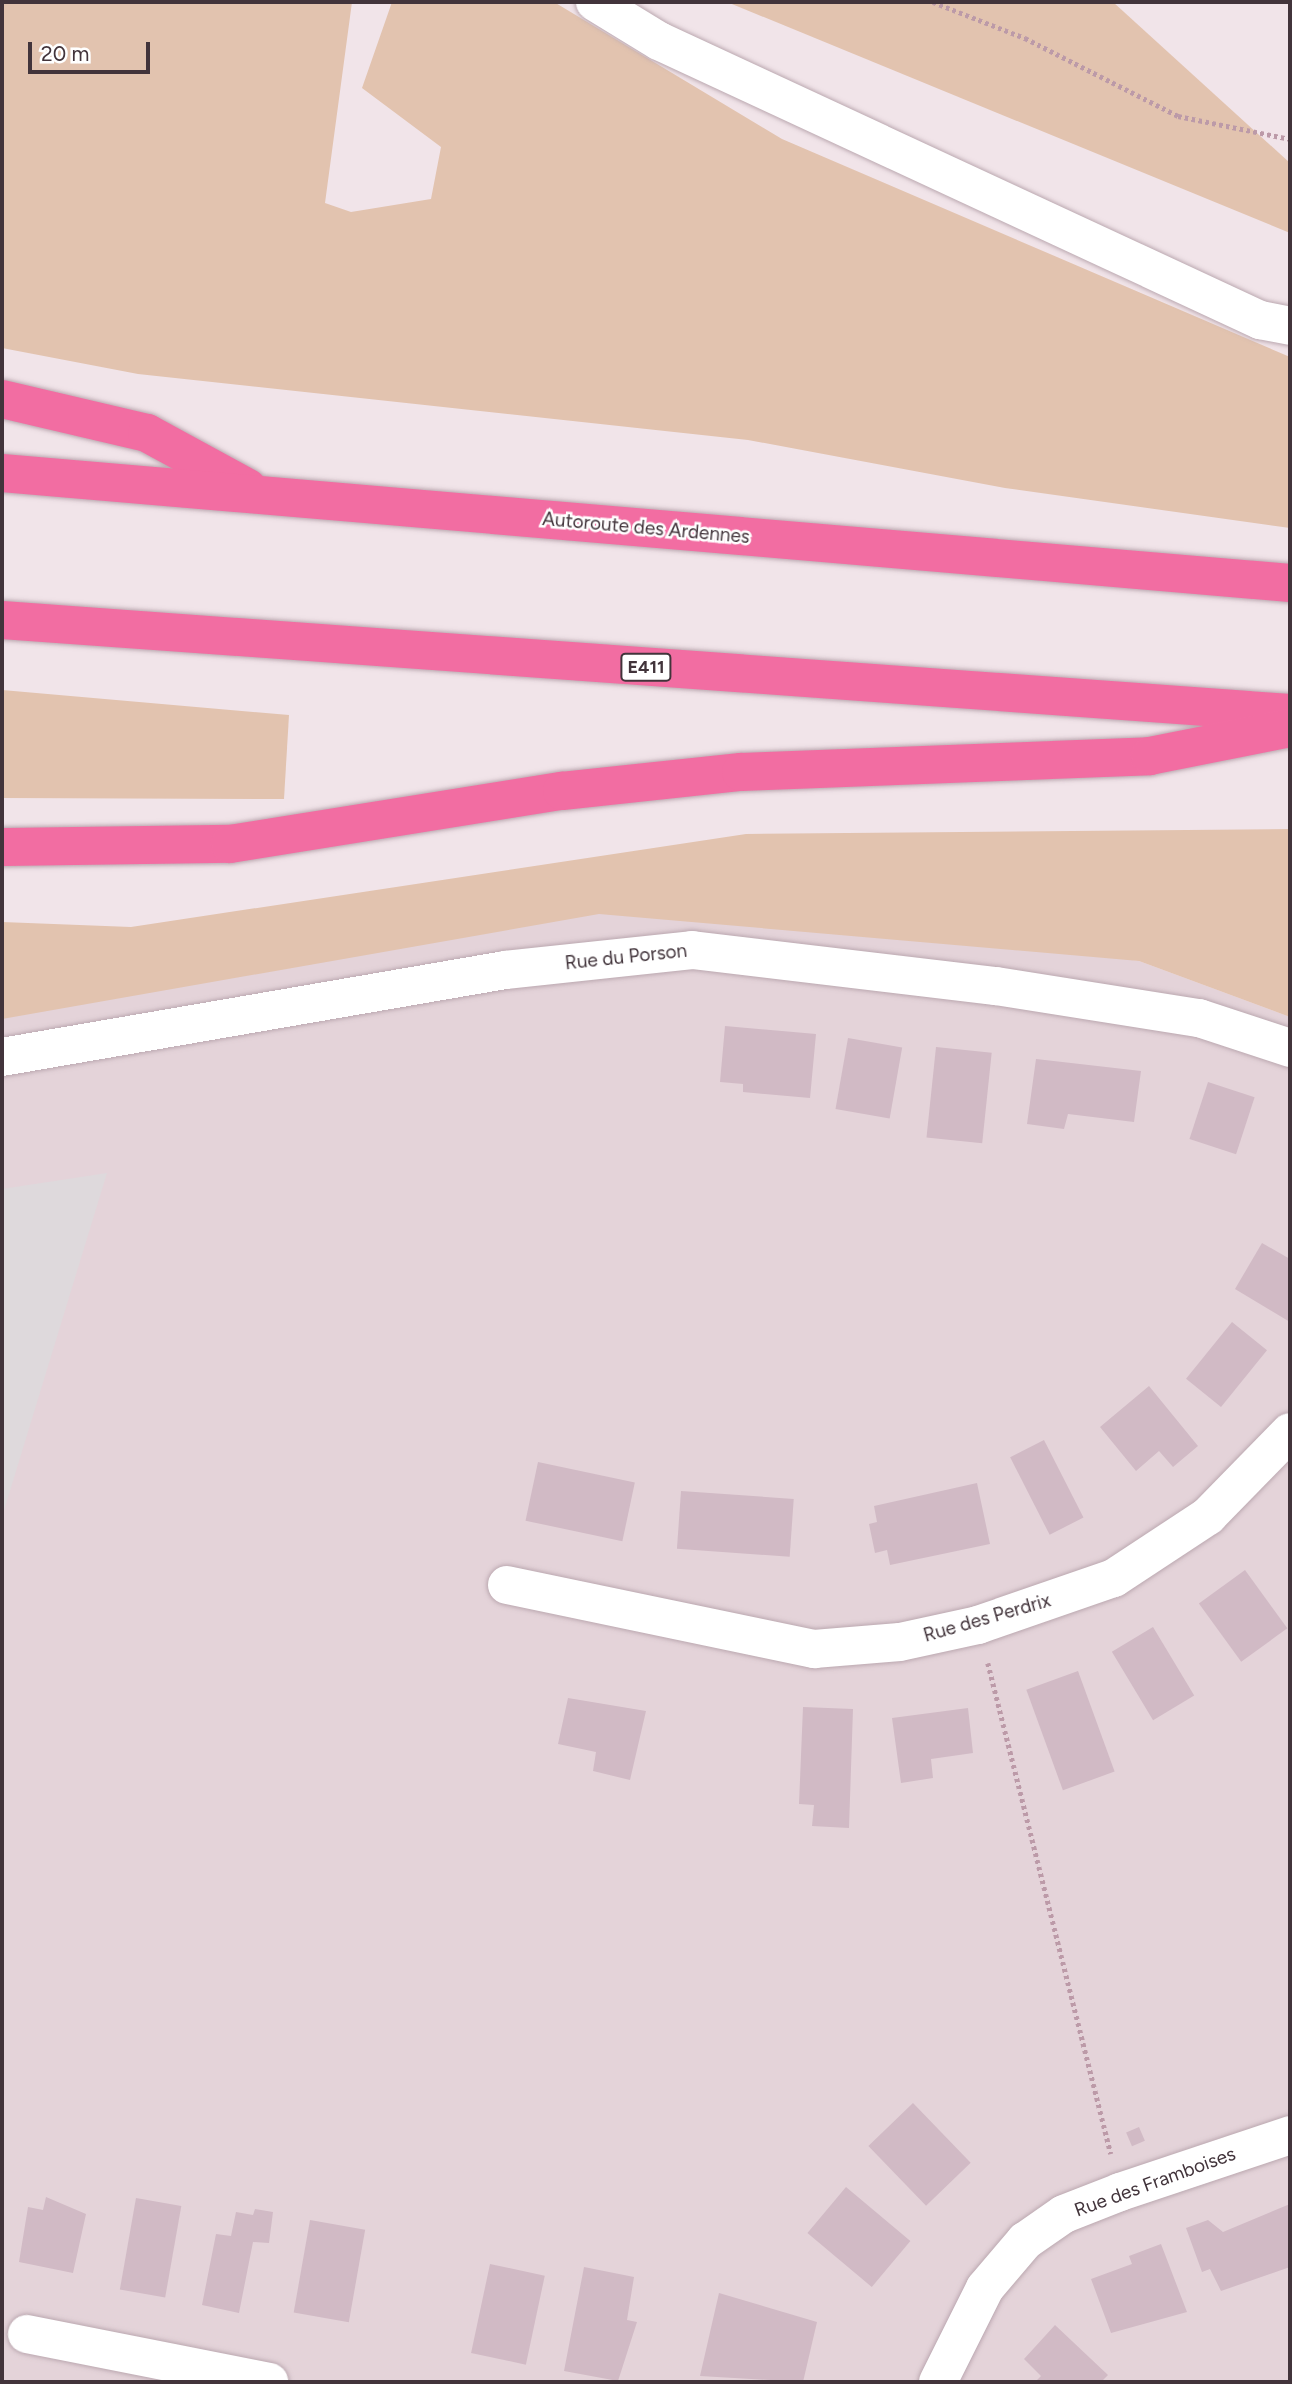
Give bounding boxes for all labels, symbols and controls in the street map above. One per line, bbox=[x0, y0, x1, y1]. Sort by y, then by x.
scale bar bbox=[32, 28, 154, 72]
text: 20 m bbox=[41, 41, 89, 66]
street label: Autoroute des Ardennes bbox=[541, 508, 751, 548]
road number: E411 bbox=[620, 652, 672, 682]
street label: Rue du Porson bbox=[564, 939, 688, 975]
street label: Rue des Perdrix bbox=[921, 1589, 1053, 1647]
street label: Rue des Framboises bbox=[1071, 2142, 1239, 2222]

